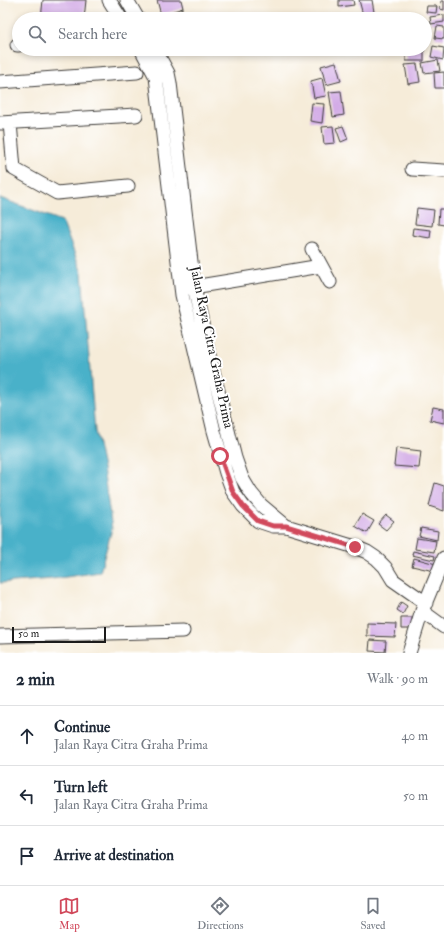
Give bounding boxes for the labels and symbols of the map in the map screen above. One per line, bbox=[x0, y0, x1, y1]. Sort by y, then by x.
street label: Jalan Raya Citra Graha Prima bbox=[185, 263, 238, 430]
route start bbox=[211, 447, 229, 465]
route end bbox=[346, 538, 364, 556]
scale bar bbox=[12, 625, 106, 644]

